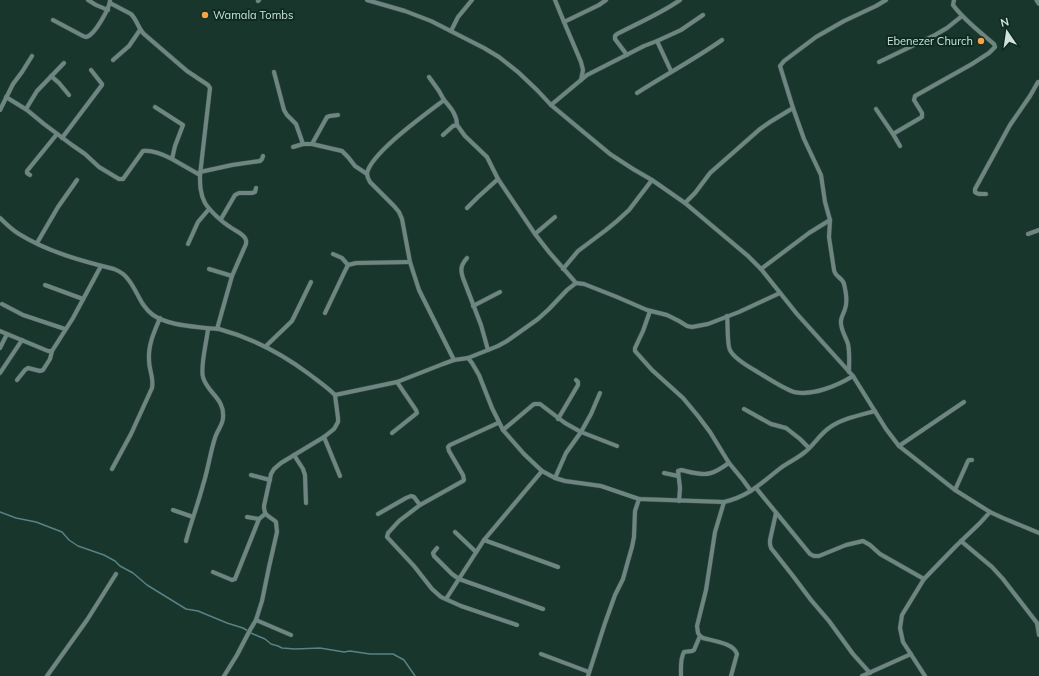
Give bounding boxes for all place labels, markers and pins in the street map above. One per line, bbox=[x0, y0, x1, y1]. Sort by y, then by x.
place label: Wamala Tombs bbox=[213, 8, 293, 22]
marker: Wamala Tombs bbox=[200, 10, 210, 20]
place label: Ebenezer Church bbox=[887, 34, 973, 48]
marker: Ebenezer Church bbox=[976, 36, 986, 46]

